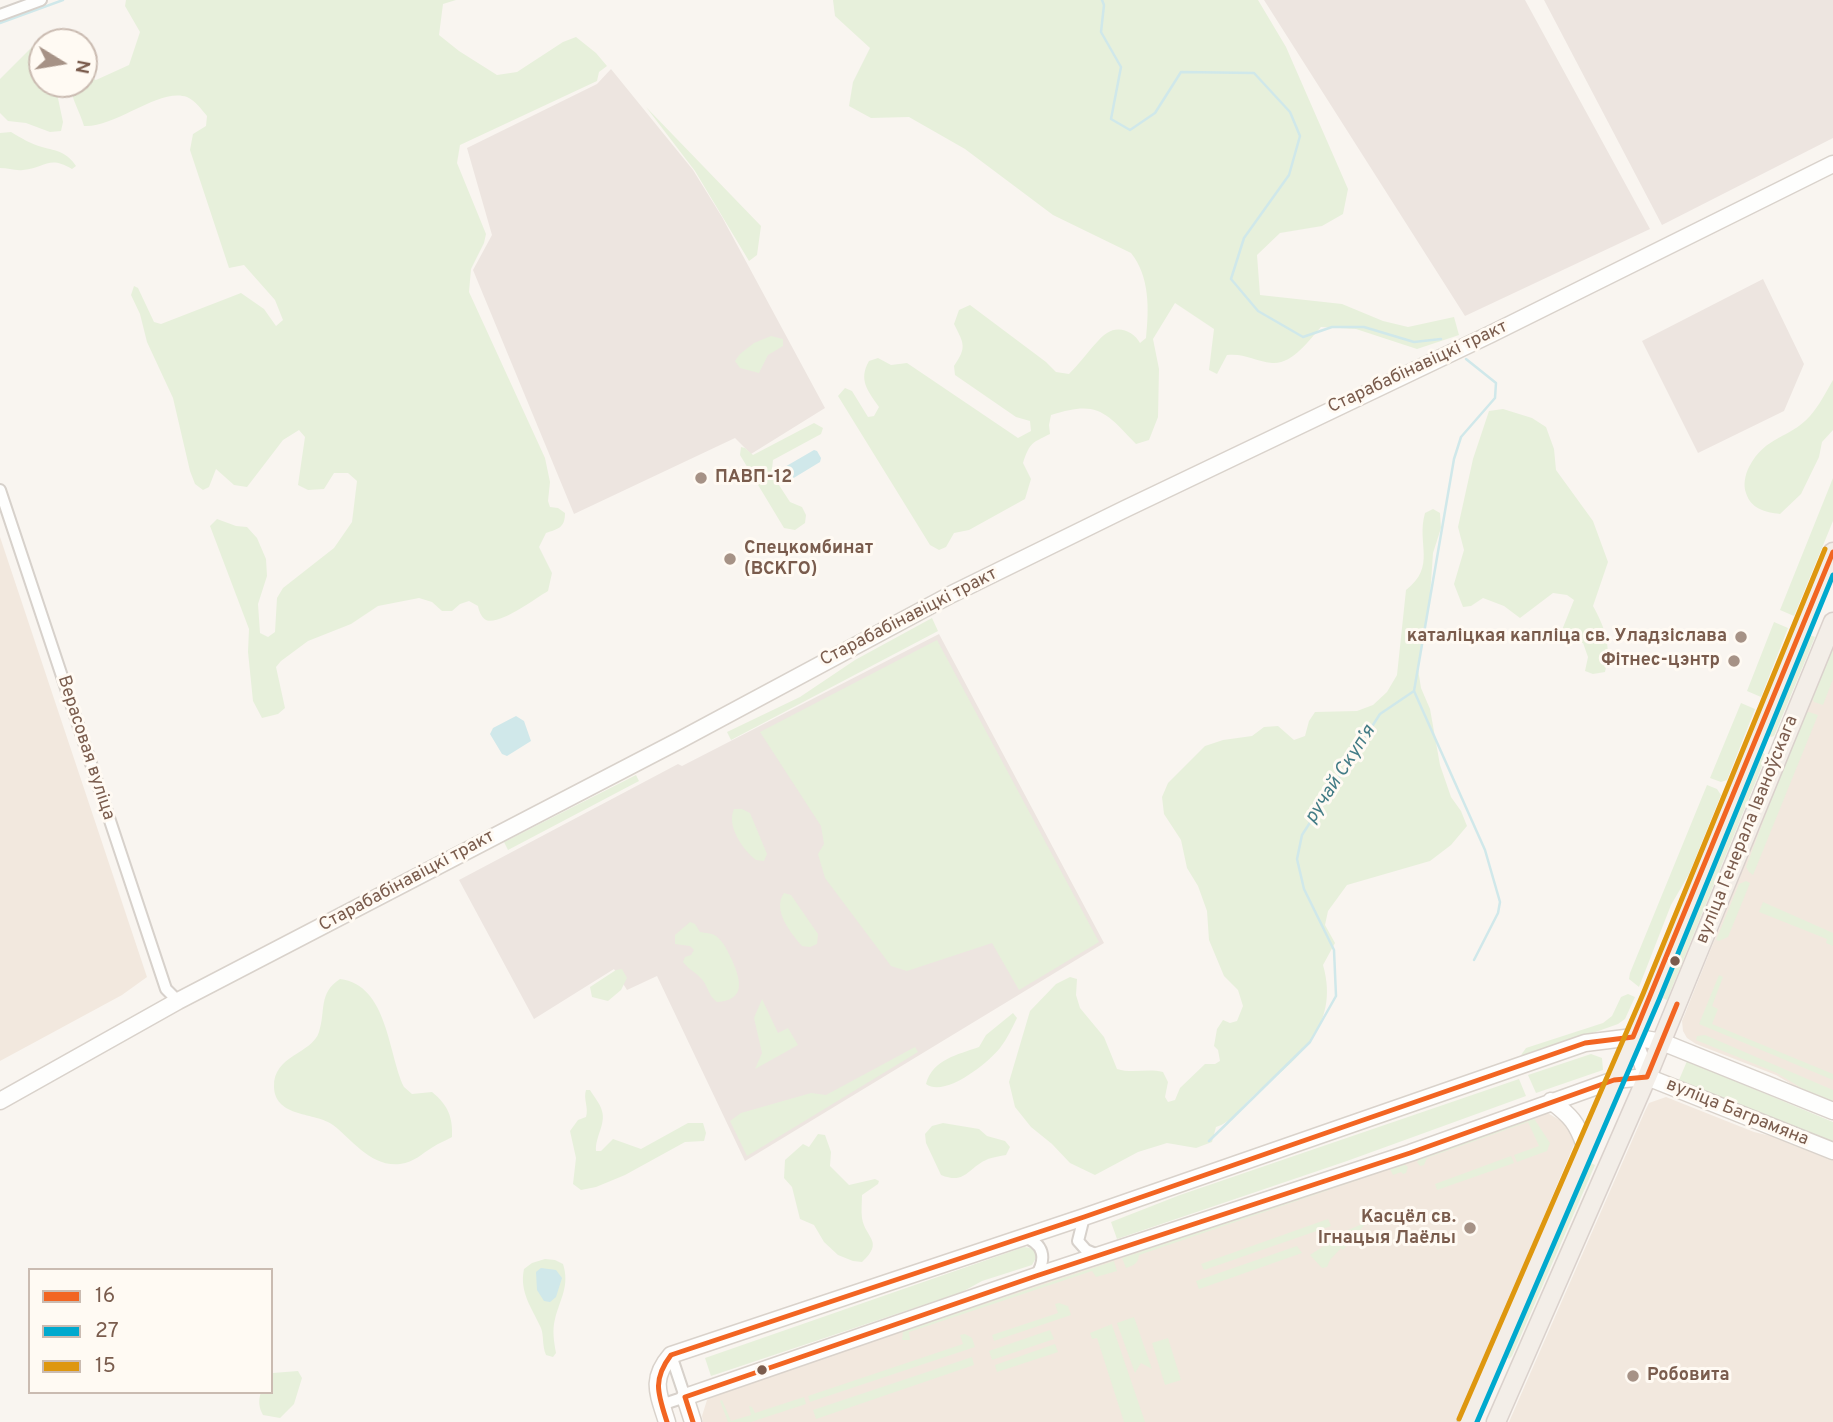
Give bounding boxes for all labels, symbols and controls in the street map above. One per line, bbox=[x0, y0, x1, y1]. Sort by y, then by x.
north arrow bbox=[28, 28, 98, 98]
text: N bbox=[69, 58, 95, 76]
street label: Старабабінавіцкі тракт bbox=[1325, 317, 1511, 419]
place label: ПАВП-12 bbox=[715, 467, 792, 489]
marker: ПАВП-12 bbox=[693, 470, 709, 486]
place label: Спецкомбинат (ВСКГО) bbox=[744, 538, 873, 580]
marker: Спецкомбинат (ВСКГО) bbox=[722, 551, 738, 567]
street label: Старабабінавіцкі тракт bbox=[817, 564, 1001, 672]
place label: каталіцкая капліца св. Уладзіслава bbox=[1407, 626, 1727, 648]
marker: каталіцкая капліца св. Уладзіслава bbox=[1733, 629, 1749, 645]
place label: Фітнес-цэнтр bbox=[1601, 650, 1720, 672]
marker: Фітнес-цэнтр bbox=[1726, 653, 1742, 669]
street label: Верасовая вуліца bbox=[51, 673, 119, 823]
street label: вуліца Генерала Іваноўскага bbox=[1692, 713, 1804, 947]
water label: ручай Скупʼя bbox=[1301, 722, 1381, 828]
street label: Старабабінавіцкі тракт bbox=[316, 827, 498, 937]
unlabelled marker bbox=[1668, 954, 1682, 968]
street label: вуліца Баграмяна bbox=[1663, 1075, 1811, 1151]
place label: Касцёл св. Ігнацыя Лаёлы bbox=[1318, 1207, 1456, 1250]
marker: Касцёл св. Ігнацыя Лаёлы bbox=[1462, 1220, 1478, 1236]
legend bbox=[28, 1268, 273, 1394]
text: 16 bbox=[95, 1283, 115, 1310]
text: 27 bbox=[95, 1318, 119, 1345]
text: 15 bbox=[95, 1353, 116, 1380]
unlabelled marker bbox=[755, 1363, 769, 1377]
place label: Робовита bbox=[1647, 1365, 1729, 1387]
marker: Робовита bbox=[1625, 1368, 1641, 1384]

